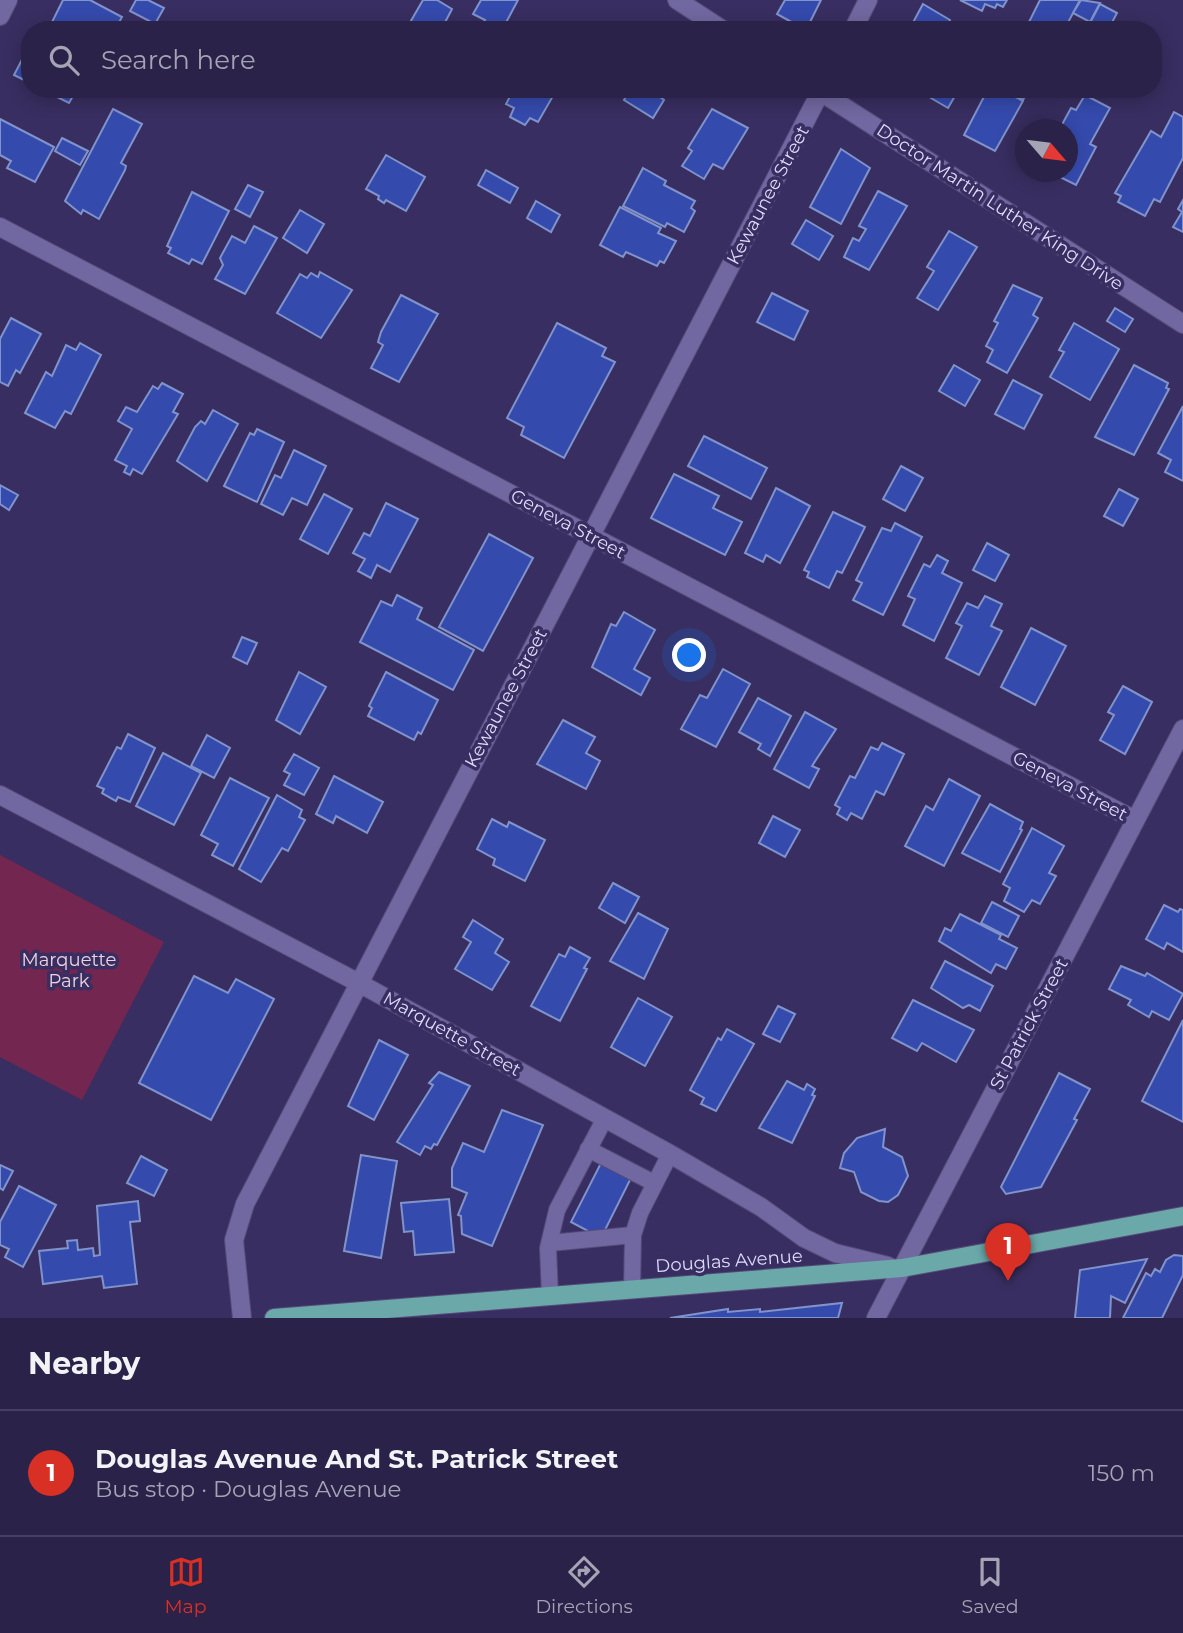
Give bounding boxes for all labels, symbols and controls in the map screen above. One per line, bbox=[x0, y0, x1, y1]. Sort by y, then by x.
search box bbox=[21, 21, 1162, 98]
icon: search bbox=[45, 41, 83, 79]
text: Search here bbox=[101, 44, 256, 76]
street label: Doctor Martin Luther King Drive bbox=[873, 119, 1128, 295]
north arrow bbox=[1015, 119, 1078, 182]
street label: Kewaunee Street bbox=[722, 122, 814, 268]
street label: Geneva Street bbox=[507, 485, 629, 563]
street label: Kewaunee Street bbox=[460, 625, 552, 771]
your location bbox=[672, 638, 706, 672]
street label: Geneva Street bbox=[1009, 747, 1131, 825]
park label: Marquette Park bbox=[22, 949, 117, 992]
street label: St Patrick Street bbox=[985, 955, 1073, 1093]
street label: Marquette Street bbox=[379, 987, 525, 1081]
pin: 1 bbox=[985, 1223, 1031, 1281]
street label: Douglas Avenue bbox=[655, 1245, 803, 1277]
text: Nearby bbox=[28, 1345, 140, 1382]
text: Douglas Avenue And St. Patrick Street bbox=[95, 1443, 618, 1475]
text: 1 bbox=[46, 1459, 56, 1487]
text: 150 m bbox=[1088, 1459, 1155, 1487]
text: Bus stop · Douglas Avenue bbox=[95, 1475, 401, 1503]
tab: Map bbox=[164, 1553, 207, 1618]
tab: Directions bbox=[535, 1553, 633, 1618]
tab: Saved bbox=[962, 1553, 1019, 1618]

